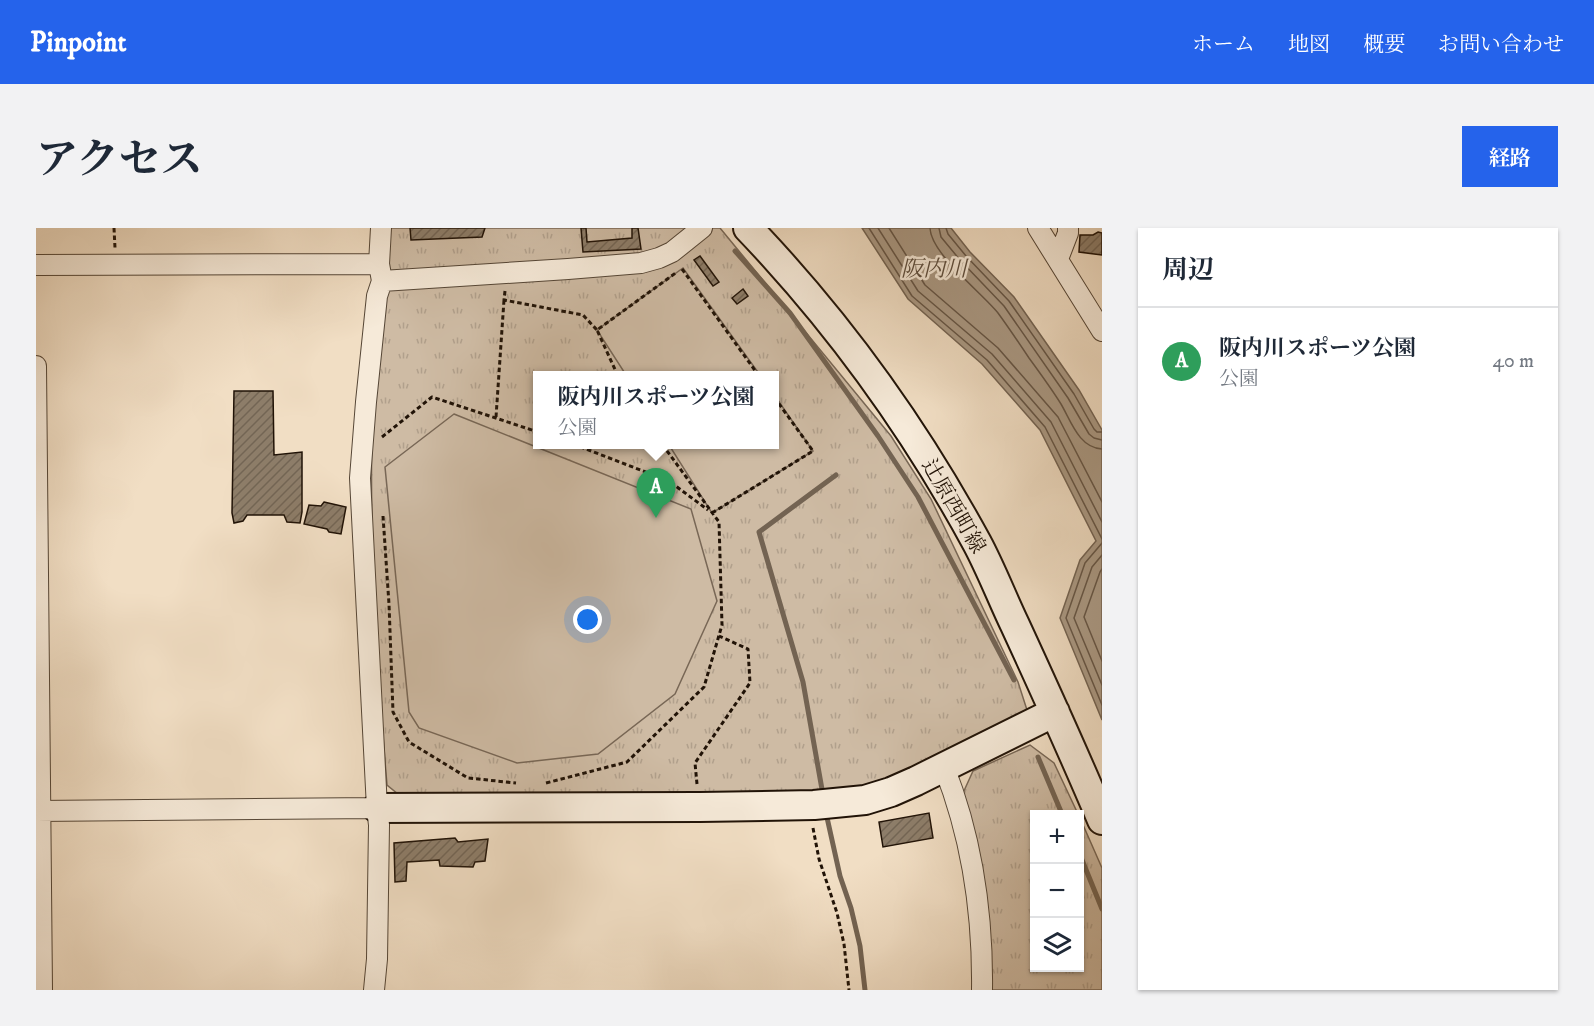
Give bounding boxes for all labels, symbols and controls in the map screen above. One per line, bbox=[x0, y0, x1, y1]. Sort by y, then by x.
text: Pinpoint bbox=[30, 25, 126, 60]
text: ホーム bbox=[1192, 32, 1255, 58]
text: 地図 bbox=[1288, 32, 1330, 58]
text: 概要 bbox=[1363, 32, 1405, 58]
text: お問い合わせ bbox=[1438, 32, 1564, 58]
button: 経路 bbox=[1462, 126, 1558, 187]
text: アクセス bbox=[36, 135, 203, 187]
text: 周辺 bbox=[1162, 254, 1214, 287]
water label: 阪内川 bbox=[901, 256, 969, 283]
text: 阪内川スポーツ公園 bbox=[1219, 335, 1416, 362]
text: A bbox=[1175, 349, 1188, 374]
text: 40 m bbox=[1492, 349, 1534, 374]
text: 公園 bbox=[1219, 367, 1259, 392]
popup bbox=[533, 371, 779, 449]
text: 阪内川スポーツ公園 bbox=[557, 384, 755, 411]
text: 公園 bbox=[557, 416, 597, 441]
street label: 辻原西町線 bbox=[916, 455, 991, 558]
pin: A bbox=[636, 468, 676, 518]
your location bbox=[573, 605, 602, 634]
map controls bbox=[1030, 810, 1084, 972]
button: + bbox=[1030, 810, 1084, 864]
button: − bbox=[1030, 864, 1084, 918]
button: layers bbox=[1030, 918, 1084, 972]

